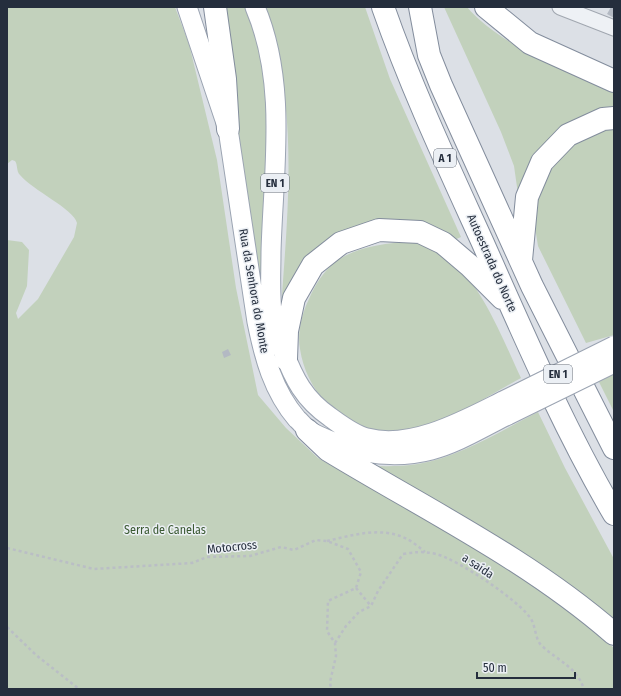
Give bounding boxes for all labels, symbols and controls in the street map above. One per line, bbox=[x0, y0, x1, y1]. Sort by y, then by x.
road number: A 1 bbox=[434, 149, 456, 167]
road number: EN 1 bbox=[261, 174, 289, 192]
street label: Autoestrada do Norte bbox=[464, 212, 520, 314]
street label: Rua da Senhora do Monte bbox=[236, 228, 272, 355]
road number: EN 1 bbox=[544, 365, 572, 383]
park label: Serra de Canelas bbox=[124, 523, 206, 537]
street label: Motocross bbox=[206, 537, 258, 557]
street label: a saída bbox=[460, 551, 497, 581]
scale bar bbox=[477, 654, 575, 680]
text: 50 m bbox=[483, 661, 507, 675]

